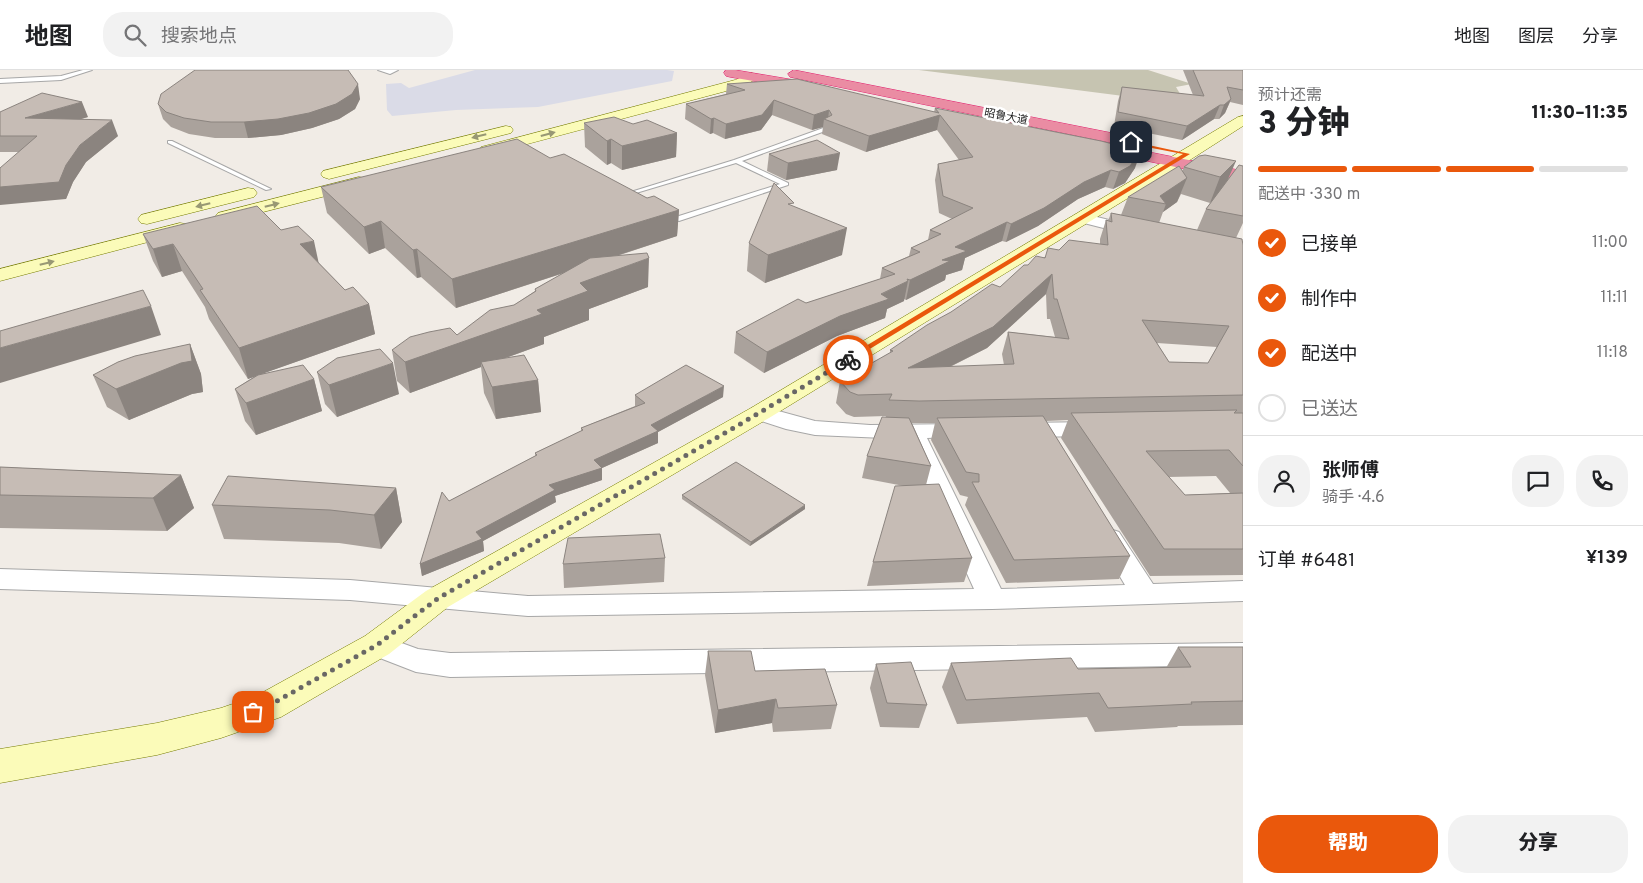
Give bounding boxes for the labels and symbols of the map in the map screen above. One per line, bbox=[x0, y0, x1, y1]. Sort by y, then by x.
street label: 昭鲁大道 bbox=[983, 106, 1029, 128]
pin bbox=[1110, 121, 1152, 163]
one-way arrow bbox=[541, 129, 556, 137]
one-way arrow bbox=[472, 132, 487, 140]
one-way arrow bbox=[195, 201, 210, 209]
one-way arrow bbox=[265, 201, 280, 209]
one-way arrow bbox=[40, 258, 55, 266]
courier bbox=[823, 335, 873, 385]
pin bbox=[232, 691, 274, 733]

